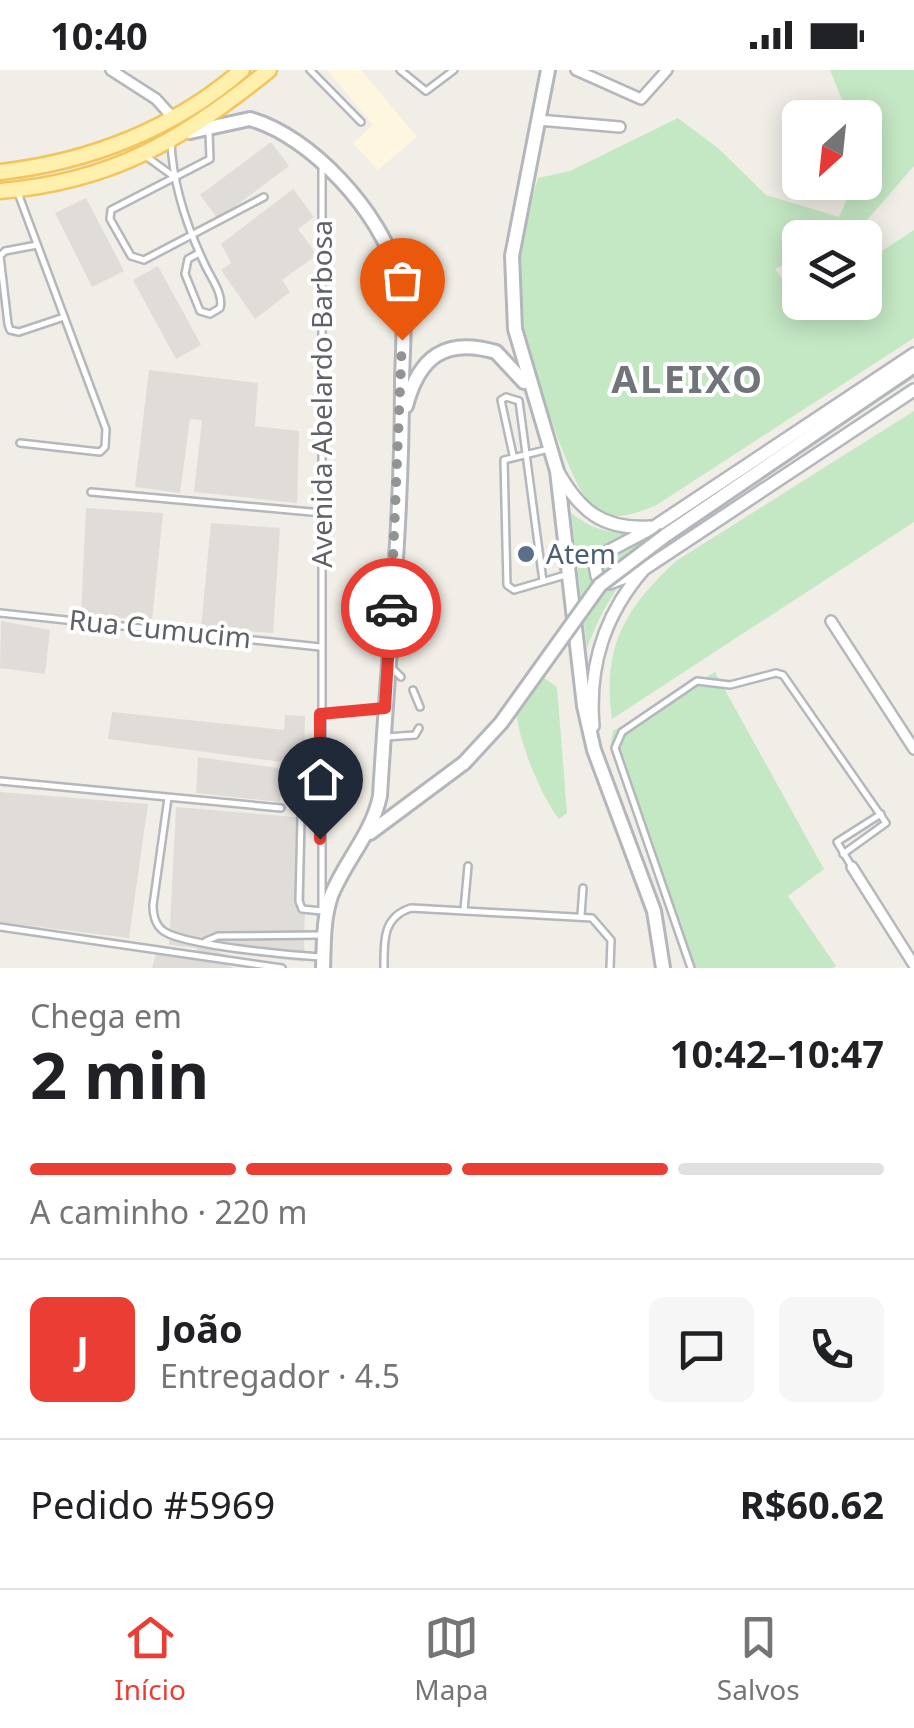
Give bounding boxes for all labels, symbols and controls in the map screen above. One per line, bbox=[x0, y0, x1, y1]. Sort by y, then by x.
text: 10:40 bbox=[50, 9, 148, 61]
north arrow bbox=[782, 100, 882, 200]
map controls bbox=[782, 100, 882, 320]
street label: Avenida Abelardo Barbosa bbox=[302, 220, 340, 568]
button: layers bbox=[782, 220, 882, 320]
pin bbox=[360, 238, 445, 341]
icon: bag bbox=[375, 253, 430, 308]
district label: ALEIXO bbox=[611, 352, 765, 404]
place label: Atem bbox=[546, 534, 616, 572]
marker: Atem bbox=[515, 543, 537, 565]
courier bbox=[341, 558, 441, 658]
icon: car bbox=[364, 581, 419, 636]
street label: Rua Cumucim bbox=[67, 600, 253, 656]
pin bbox=[278, 737, 363, 840]
icon: home bbox=[293, 752, 348, 807]
text: Chega em bbox=[30, 994, 182, 1037]
text: 10:42–10:47 bbox=[670, 1027, 884, 1079]
text: 2 min bbox=[30, 1030, 209, 1118]
text: A caminho · 220 m bbox=[30, 1190, 308, 1233]
button: chat bbox=[649, 1297, 754, 1402]
button: phone bbox=[779, 1297, 884, 1402]
text: João bbox=[160, 1302, 243, 1354]
text: J bbox=[76, 1323, 89, 1375]
text: Entregador · 4.5 bbox=[160, 1354, 400, 1397]
text: Pedido #5969 bbox=[30, 1478, 275, 1530]
text: R$60.62 bbox=[740, 1478, 884, 1530]
tab: Início bbox=[114, 1610, 186, 1708]
tab: Mapa bbox=[414, 1610, 488, 1708]
tab: Salvos bbox=[717, 1610, 800, 1708]

